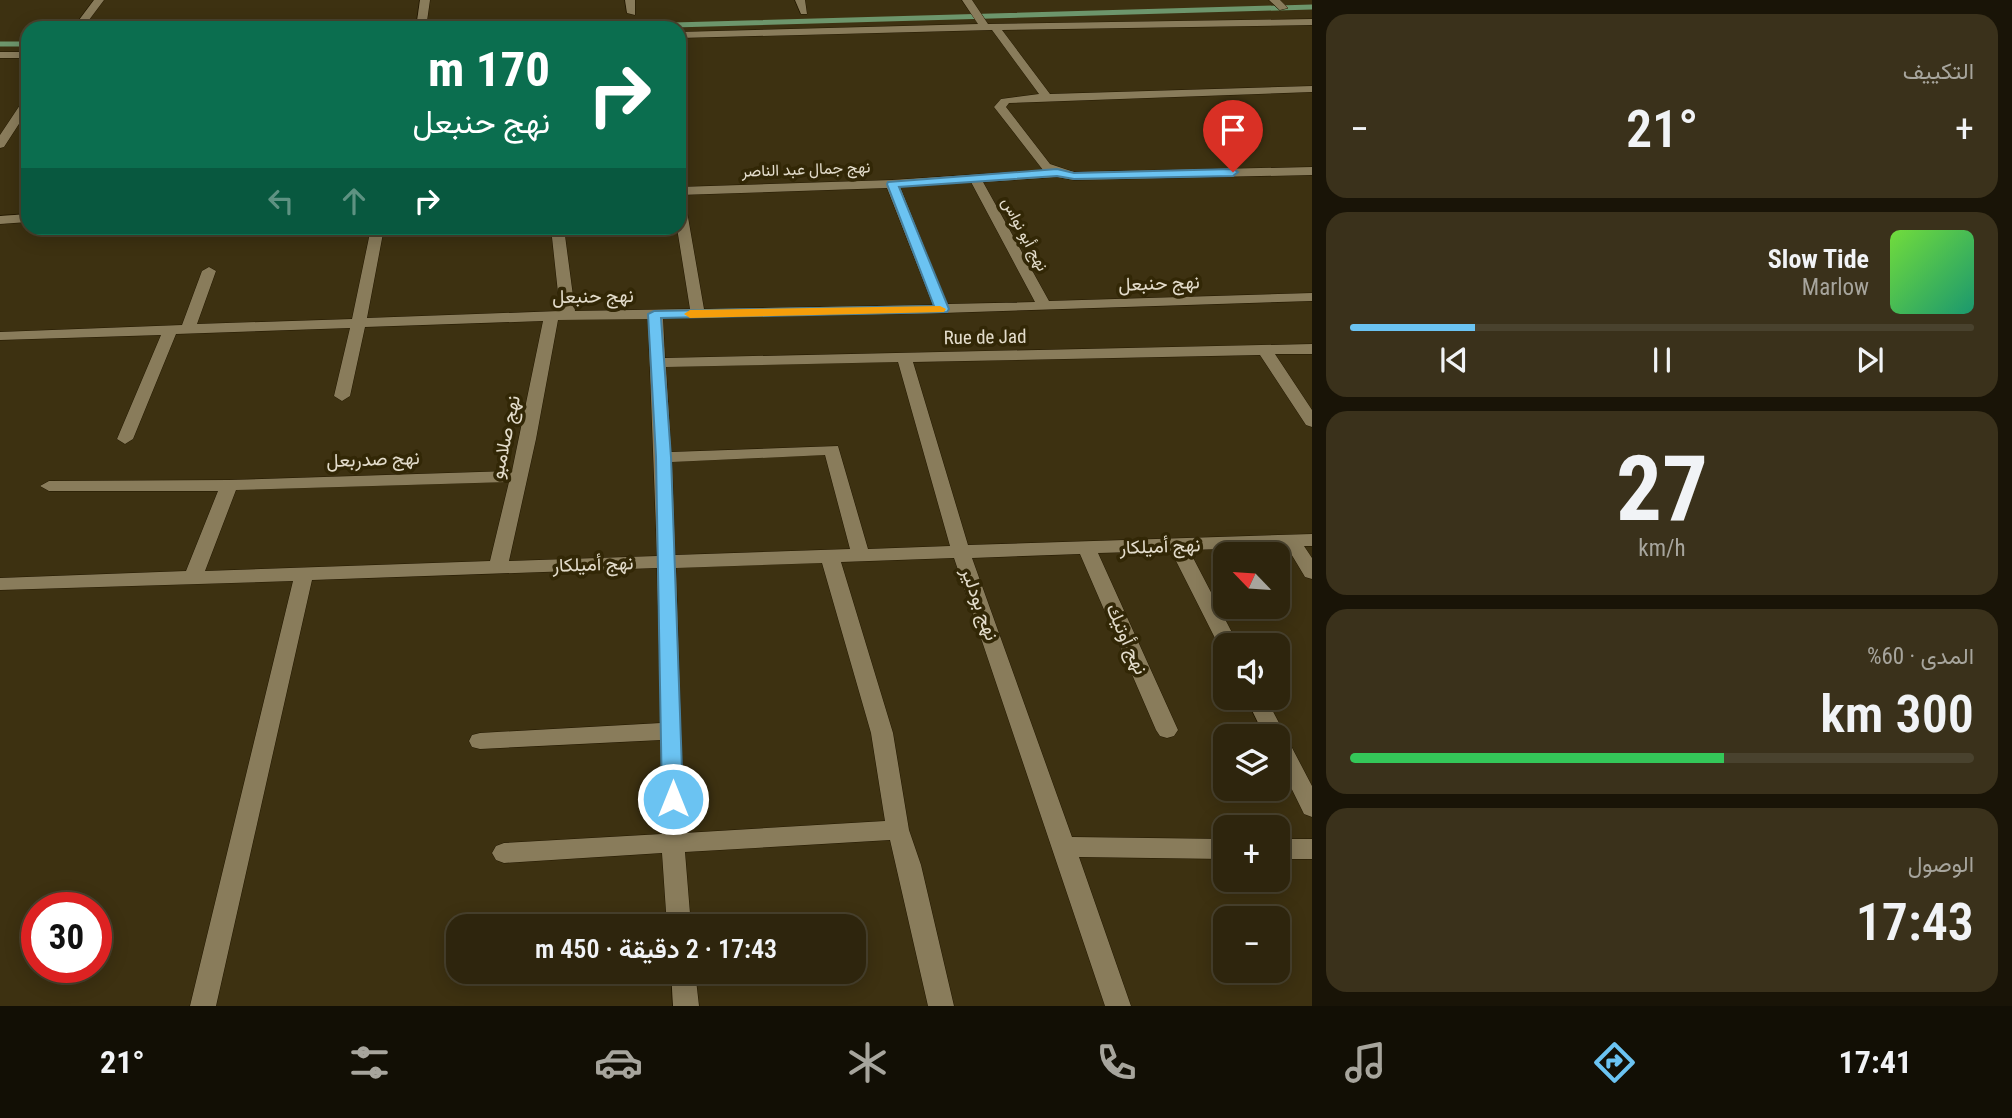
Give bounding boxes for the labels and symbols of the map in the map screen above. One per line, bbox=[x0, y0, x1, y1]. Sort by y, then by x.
pin bbox=[1203, 100, 1263, 172]
street label: نهج جمال عبد الناصر bbox=[740, 157, 871, 183]
street label: نهج أبو نواس bbox=[996, 194, 1052, 275]
street label: نهج حنبعل bbox=[1118, 270, 1200, 298]
street label: نهج حنبعل bbox=[552, 284, 634, 310]
street label: Rue de Jad bbox=[943, 325, 1027, 349]
street label: نهج صلامبو bbox=[485, 393, 527, 481]
street label: نهج صدربعل bbox=[326, 446, 420, 474]
street label: نهج أميلكار bbox=[1118, 533, 1201, 561]
north arrow bbox=[1213, 542, 1290, 620]
street label: نهج أميلكار bbox=[551, 551, 634, 579]
street label: نهج بودلير bbox=[954, 563, 1004, 644]
street label: نهج أوتيك bbox=[1099, 600, 1153, 679]
position arrow bbox=[636, 762, 710, 836]
speed limit sign: 30 bbox=[21, 892, 112, 983]

